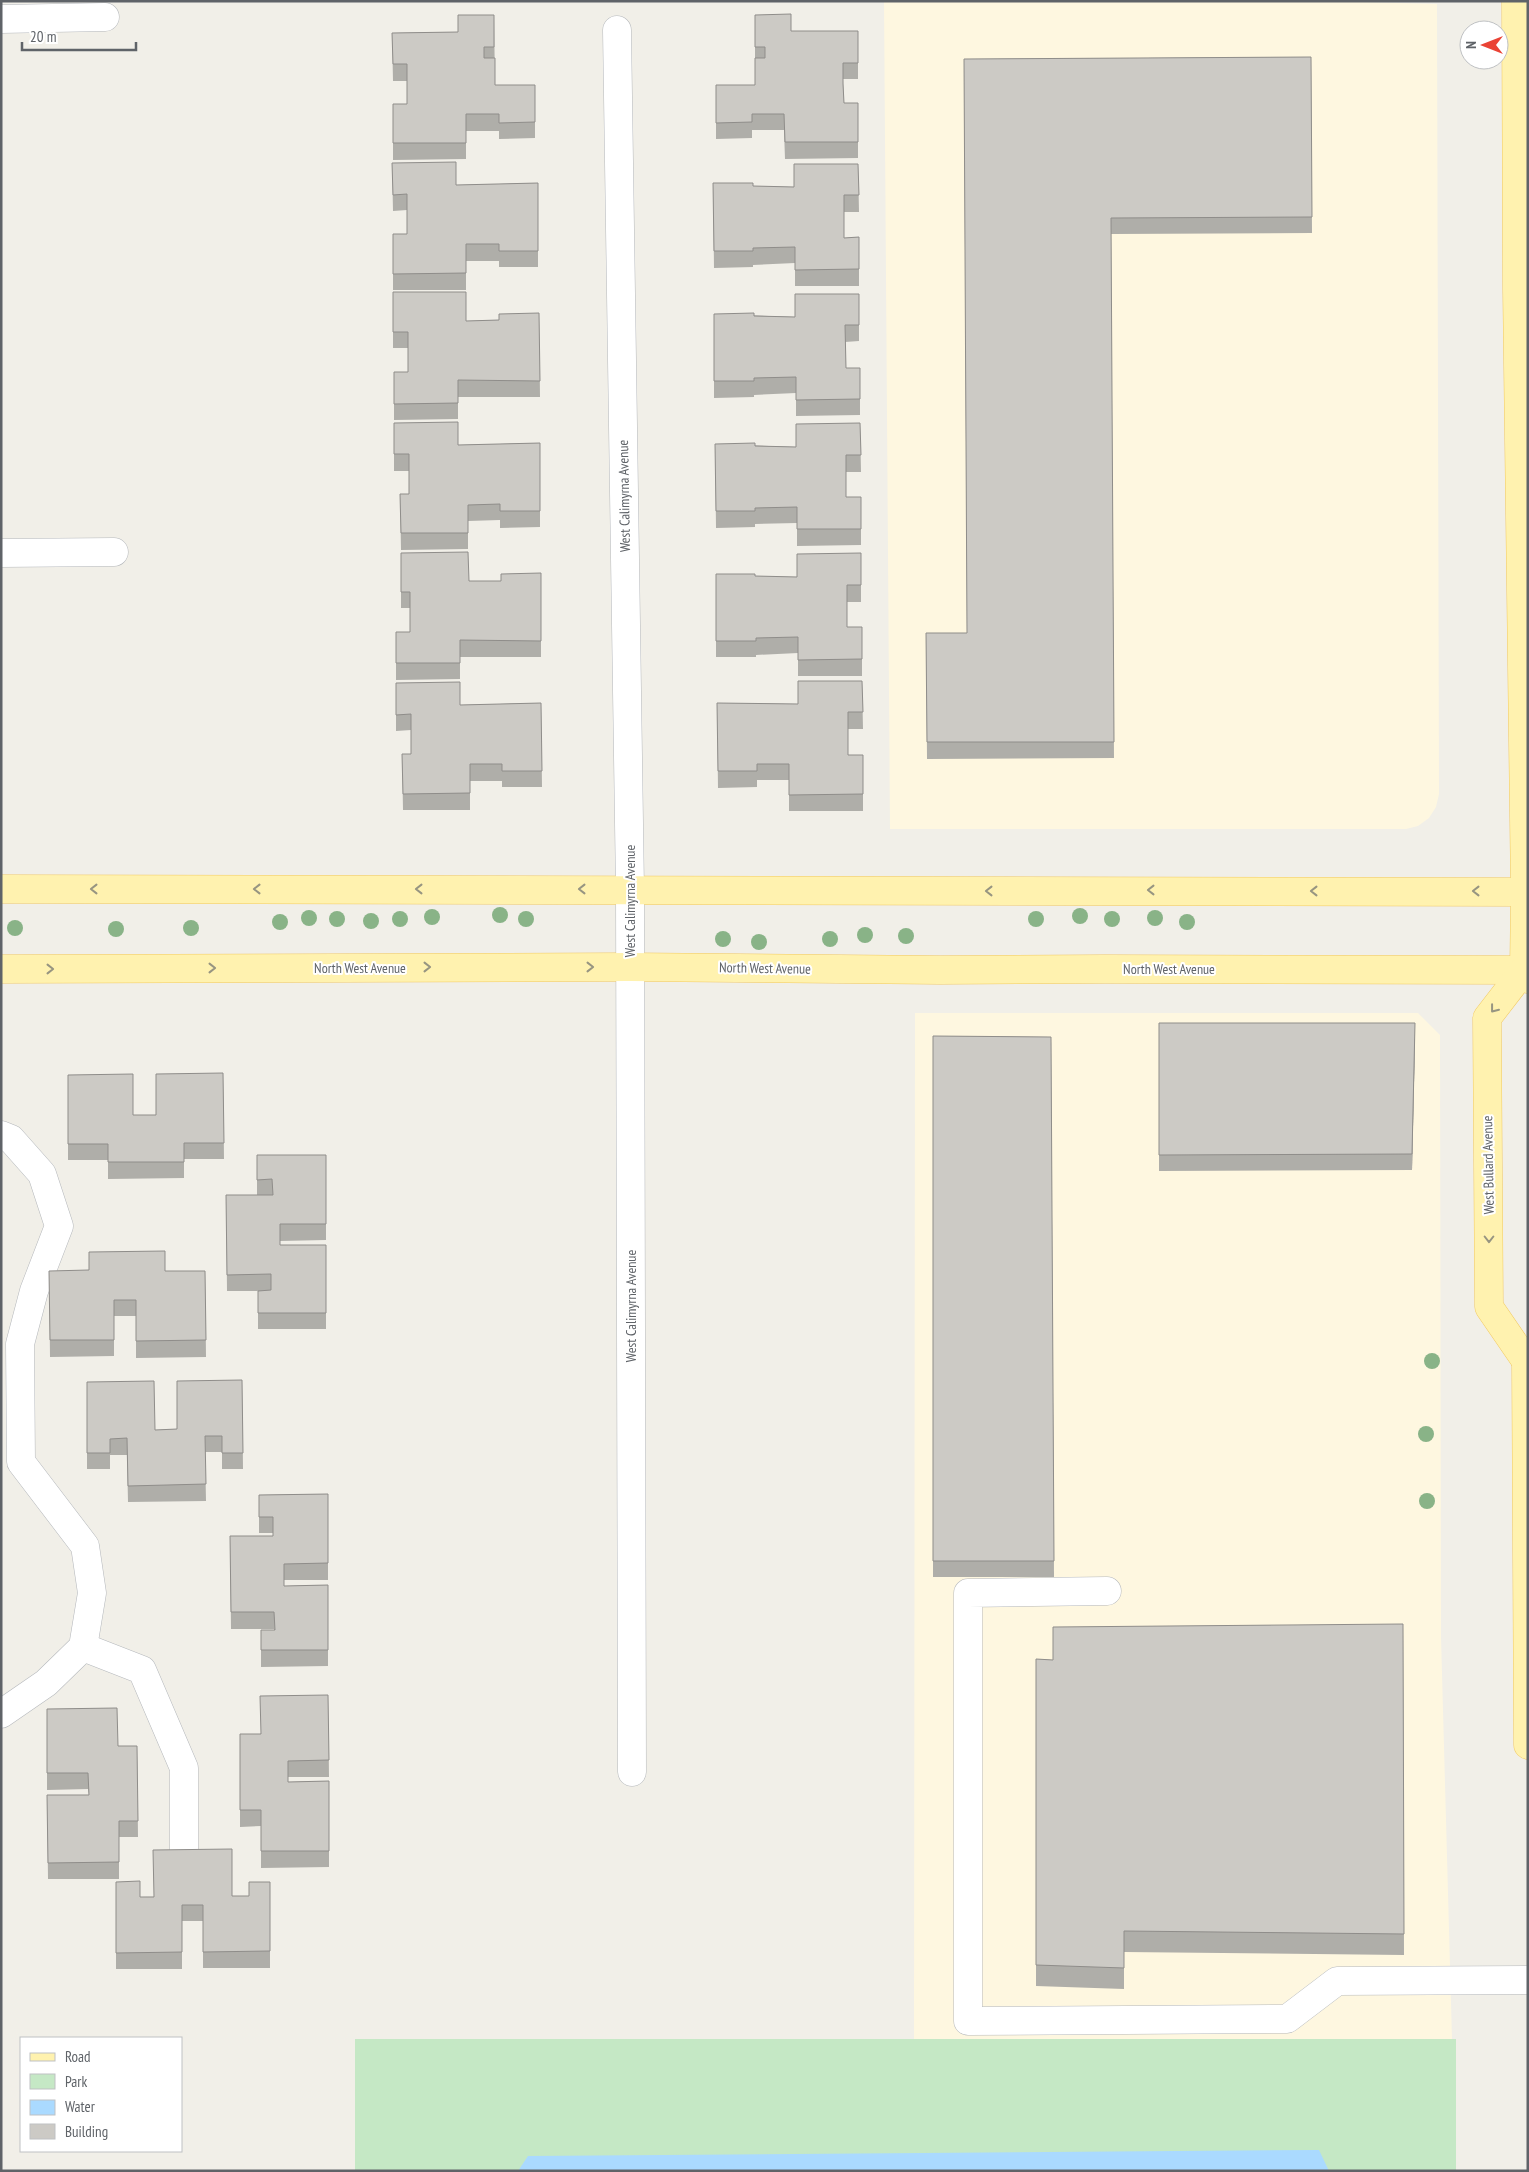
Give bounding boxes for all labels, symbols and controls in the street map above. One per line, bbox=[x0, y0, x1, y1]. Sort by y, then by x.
scale bar bbox=[22, 20, 136, 52]
north arrow bbox=[1459, 20, 1509, 70]
text: 20 m bbox=[30, 27, 56, 46]
text: N bbox=[1462, 41, 1480, 49]
street label: West Calimyrna Avenue bbox=[614, 439, 634, 552]
street label: West Calimyrna Avenue bbox=[621, 845, 639, 957]
one-way arrow bbox=[90, 884, 98, 894]
one-way arrow bbox=[252, 884, 260, 894]
one-way arrow bbox=[415, 884, 422, 894]
one-way arrow bbox=[577, 884, 585, 894]
one-way arrow bbox=[1147, 885, 1155, 895]
one-way arrow bbox=[1310, 885, 1318, 896]
one-way arrow bbox=[985, 886, 992, 896]
one-way arrow bbox=[1472, 886, 1480, 896]
street label: North West Avenue bbox=[719, 958, 811, 978]
street label: North West Avenue bbox=[314, 959, 406, 977]
street label: North West Avenue bbox=[1123, 960, 1215, 978]
one-way arrow bbox=[424, 962, 432, 972]
one-way arrow bbox=[586, 962, 594, 972]
one-way arrow bbox=[209, 963, 217, 973]
one-way arrow bbox=[46, 964, 54, 974]
one-way arrow bbox=[1490, 1003, 1499, 1012]
street label: West Bullard Avenue bbox=[1478, 1115, 1498, 1215]
one-way arrow bbox=[1484, 1235, 1494, 1243]
street label: West Calimyrna Avenue bbox=[622, 1250, 640, 1362]
legend bbox=[20, 2037, 182, 2152]
text: Road bbox=[65, 2047, 91, 2066]
text: Park bbox=[65, 2072, 87, 2091]
text: Water bbox=[65, 2097, 96, 2116]
text: Building bbox=[65, 2122, 108, 2141]

